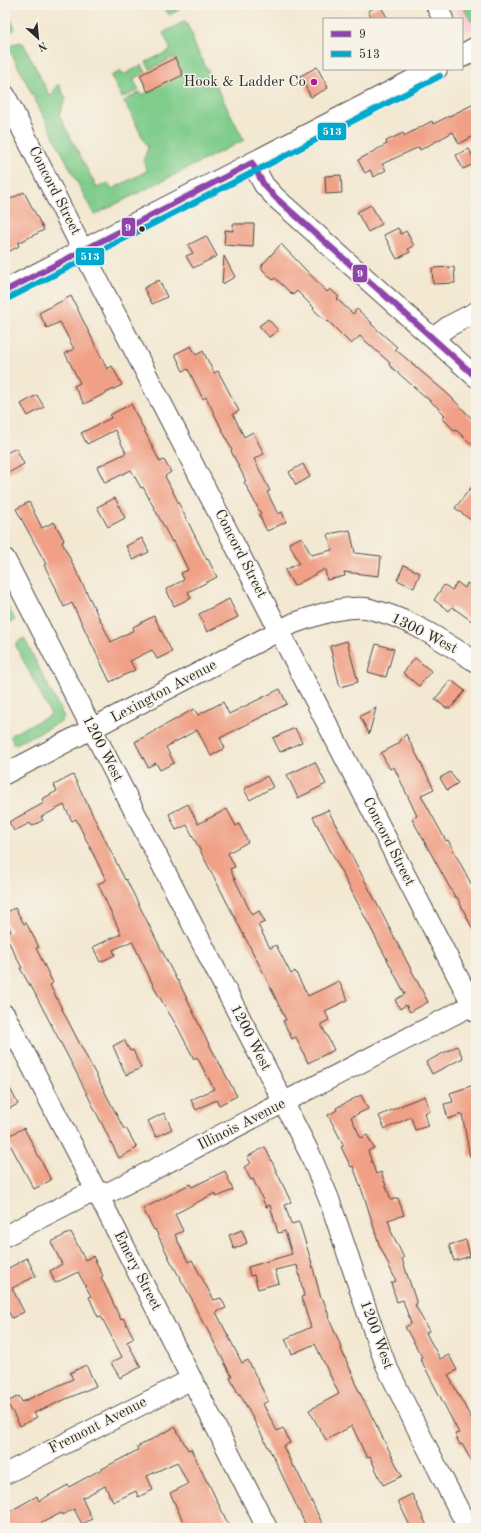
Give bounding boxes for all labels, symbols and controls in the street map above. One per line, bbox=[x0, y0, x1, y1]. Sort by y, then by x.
north arrow bbox=[18, 18, 58, 58]
legend bbox=[323, 18, 463, 70]
text: 9 bbox=[359, 29, 366, 41]
text: N bbox=[35, 39, 48, 53]
text: 513 bbox=[359, 48, 380, 61]
place label: Hook & Ladder Co bbox=[183, 75, 306, 90]
marker: Hook & Ladder Co bbox=[309, 77, 319, 87]
line badge: 513 bbox=[317, 122, 347, 141]
text: 513 bbox=[322, 127, 342, 138]
street label: Concord Street bbox=[25, 144, 83, 238]
line badge: 9 bbox=[121, 217, 136, 237]
text: 9 bbox=[125, 223, 131, 234]
unlabelled marker bbox=[137, 224, 147, 234]
line badge: 513 bbox=[75, 247, 105, 266]
text: 513 bbox=[80, 252, 100, 263]
line badge: 9 bbox=[352, 264, 368, 283]
text: 9 bbox=[357, 269, 363, 280]
street label: Concord Street bbox=[211, 507, 269, 601]
street label: 1300 West bbox=[388, 611, 460, 657]
street label: Lexington Avenue bbox=[109, 658, 220, 726]
street label: 1200 West bbox=[79, 713, 125, 785]
street label: Concord Street bbox=[359, 795, 417, 889]
street label: 1200 West bbox=[227, 1002, 273, 1074]
street label: Illinois Avenue bbox=[196, 1096, 288, 1153]
street label: Emery Street bbox=[111, 1229, 163, 1313]
street label: 1200 West bbox=[357, 1298, 395, 1372]
street label: Fremont Avenue bbox=[47, 1395, 149, 1457]

